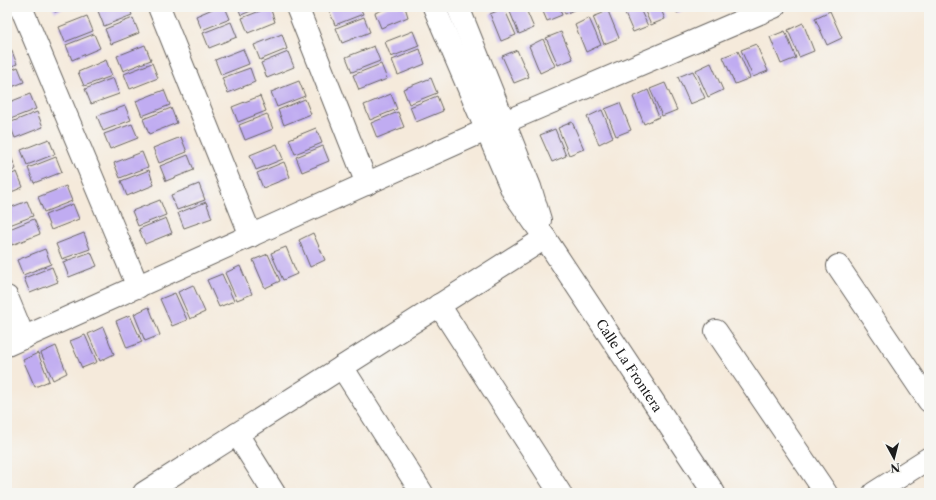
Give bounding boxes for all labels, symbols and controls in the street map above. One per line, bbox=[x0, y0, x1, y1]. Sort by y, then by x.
street label: Calle La Frontera bbox=[593, 316, 666, 415]
north arrow bbox=[874, 438, 914, 478]
text: N bbox=[889, 460, 901, 476]

